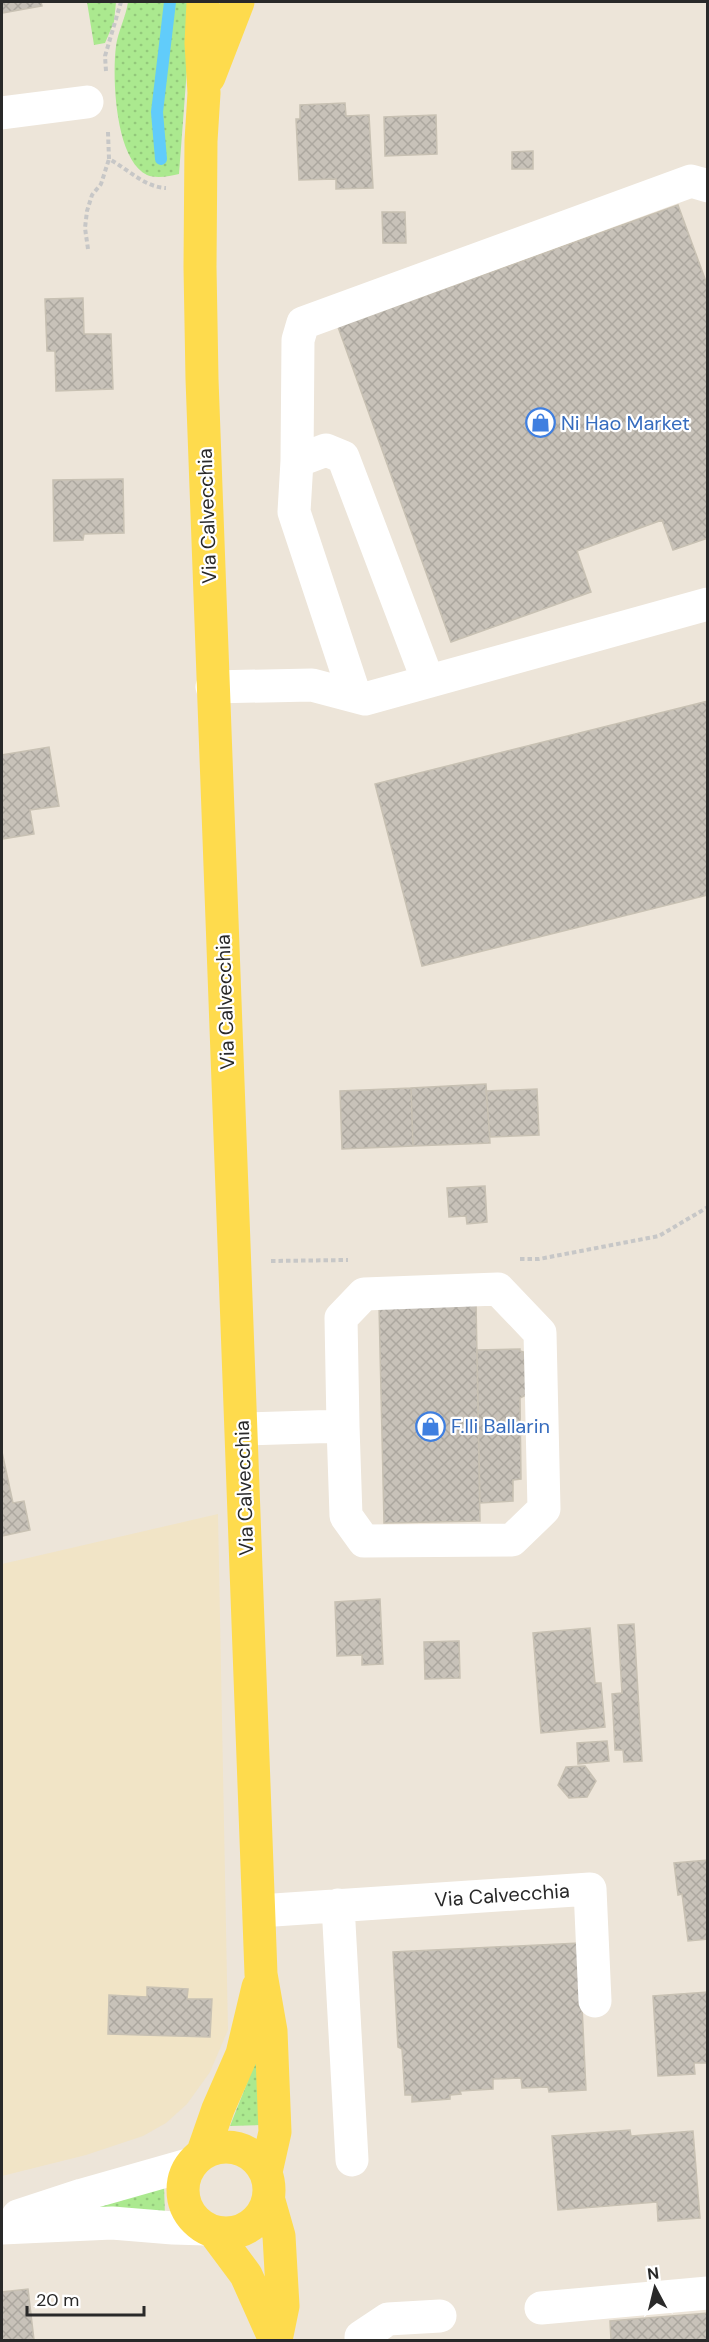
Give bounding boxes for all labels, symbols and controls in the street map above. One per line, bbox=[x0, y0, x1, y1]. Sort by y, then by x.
shop icon: Ni Hao Market bbox=[524, 407, 556, 439]
place label: Ni Hao Market bbox=[561, 410, 690, 436]
street label: Via Calvecchia bbox=[192, 448, 222, 584]
street label: Via Calvecchia bbox=[210, 934, 240, 1070]
shop icon: F.lli Ballarin bbox=[414, 1410, 446, 1442]
place label: F.lli Ballarin bbox=[451, 1413, 550, 1439]
street label: Via Calvecchia bbox=[229, 1420, 259, 1556]
street label: Via Calvecchia bbox=[433, 1877, 571, 1913]
north arrow bbox=[625, 2258, 685, 2318]
text: N bbox=[646, 2262, 660, 2285]
scale bar bbox=[27, 2279, 144, 2317]
text: 20 m bbox=[36, 2288, 79, 2312]

